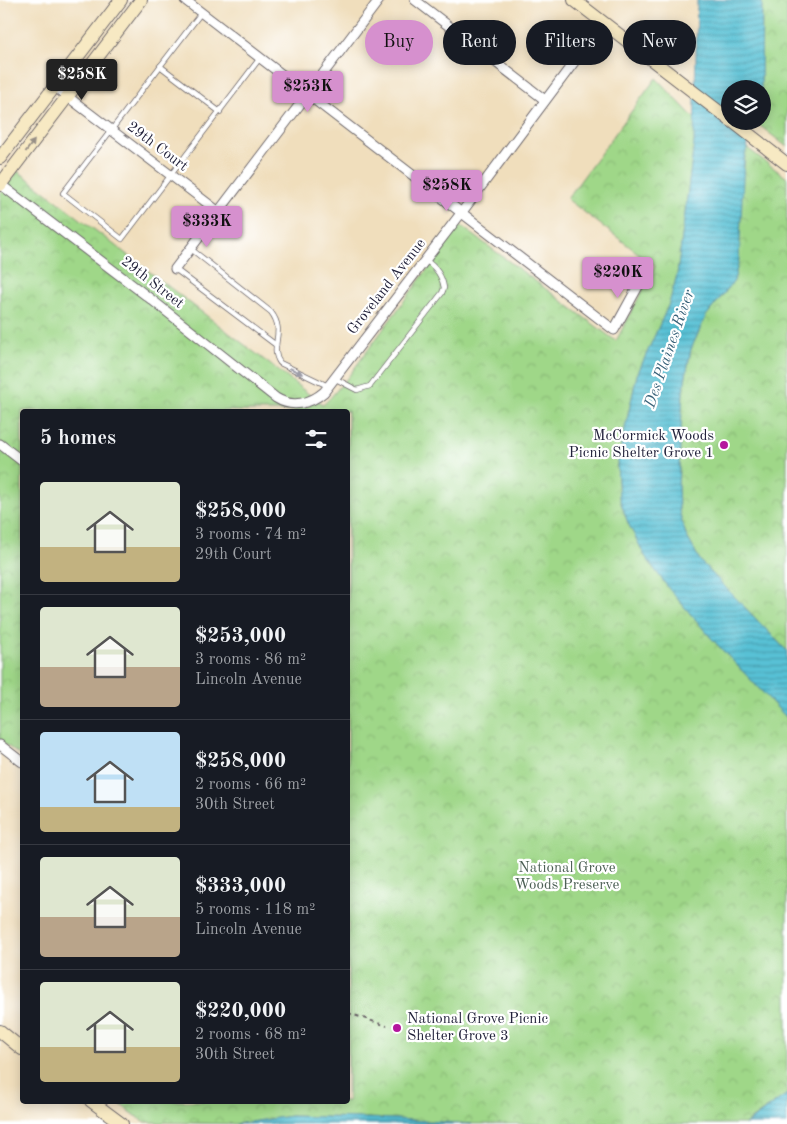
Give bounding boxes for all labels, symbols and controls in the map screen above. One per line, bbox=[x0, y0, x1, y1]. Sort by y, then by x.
chip: Buy bbox=[365, 20, 433, 65]
chip: Rent bbox=[443, 20, 516, 65]
chip: Filters bbox=[526, 20, 613, 65]
chip: New bbox=[623, 20, 696, 65]
pin: $258K bbox=[47, 58, 117, 101]
text: $258K bbox=[57, 67, 107, 83]
pin: $253K bbox=[273, 70, 343, 113]
text: $253K bbox=[283, 79, 333, 95]
map controls bbox=[721, 80, 771, 130]
button: layers bbox=[721, 80, 771, 130]
street label: 29th Court bbox=[124, 119, 190, 175]
one-way arrow bbox=[24, 140, 35, 153]
pin: $258K bbox=[412, 170, 482, 212]
text: $258K bbox=[422, 178, 472, 194]
pin: $333K bbox=[172, 206, 242, 248]
text: $333K bbox=[182, 214, 232, 230]
street label: Groveland Avenue bbox=[345, 236, 429, 338]
street label: 29th Street bbox=[118, 254, 186, 312]
pin: $220K bbox=[583, 256, 653, 299]
text: $220K bbox=[593, 265, 643, 281]
water label: Des Plaines River bbox=[642, 287, 698, 411]
one-way arrow bbox=[289, 367, 303, 375]
icon: filters bbox=[302, 425, 330, 453]
text: 5 homes bbox=[40, 428, 116, 449]
place label: McCormick Woods Picnic Shelter Grove 1 bbox=[569, 429, 714, 461]
marker: McCormick Woods Picnic Shelter Grove 1 bbox=[718, 439, 730, 451]
text: $258,000 bbox=[195, 501, 286, 522]
icon: home bbox=[80, 502, 140, 562]
text: 3 rooms · 74 m² bbox=[195, 527, 306, 543]
text: 29th Court bbox=[195, 547, 272, 563]
text: $253,000 bbox=[195, 626, 286, 647]
icon: home bbox=[80, 627, 140, 687]
text: 3 rooms · 86 m² bbox=[195, 652, 306, 668]
text: Lincoln Avenue bbox=[195, 672, 302, 688]
text: $258,000 bbox=[195, 751, 286, 772]
icon: home bbox=[80, 752, 140, 812]
text: 2 rooms · 66 m² bbox=[195, 777, 306, 793]
text: 30th Street bbox=[195, 797, 275, 813]
park label: National Grove Woods Preserve bbox=[515, 861, 620, 893]
text: $333,000 bbox=[195, 876, 286, 897]
icon: home bbox=[80, 877, 140, 937]
text: 5 rooms · 118 m² bbox=[195, 902, 315, 918]
text: Lincoln Avenue bbox=[195, 922, 302, 938]
text: $220,000 bbox=[195, 1001, 286, 1022]
icon: home bbox=[80, 1002, 140, 1062]
place label: National Grove Picnic Shelter Grove 3 bbox=[407, 1012, 548, 1044]
marker: National Grove Picnic Shelter Grove 3 bbox=[391, 1022, 403, 1034]
text: 2 rooms · 68 m² bbox=[195, 1027, 306, 1043]
text: 30th Street bbox=[195, 1047, 275, 1063]

